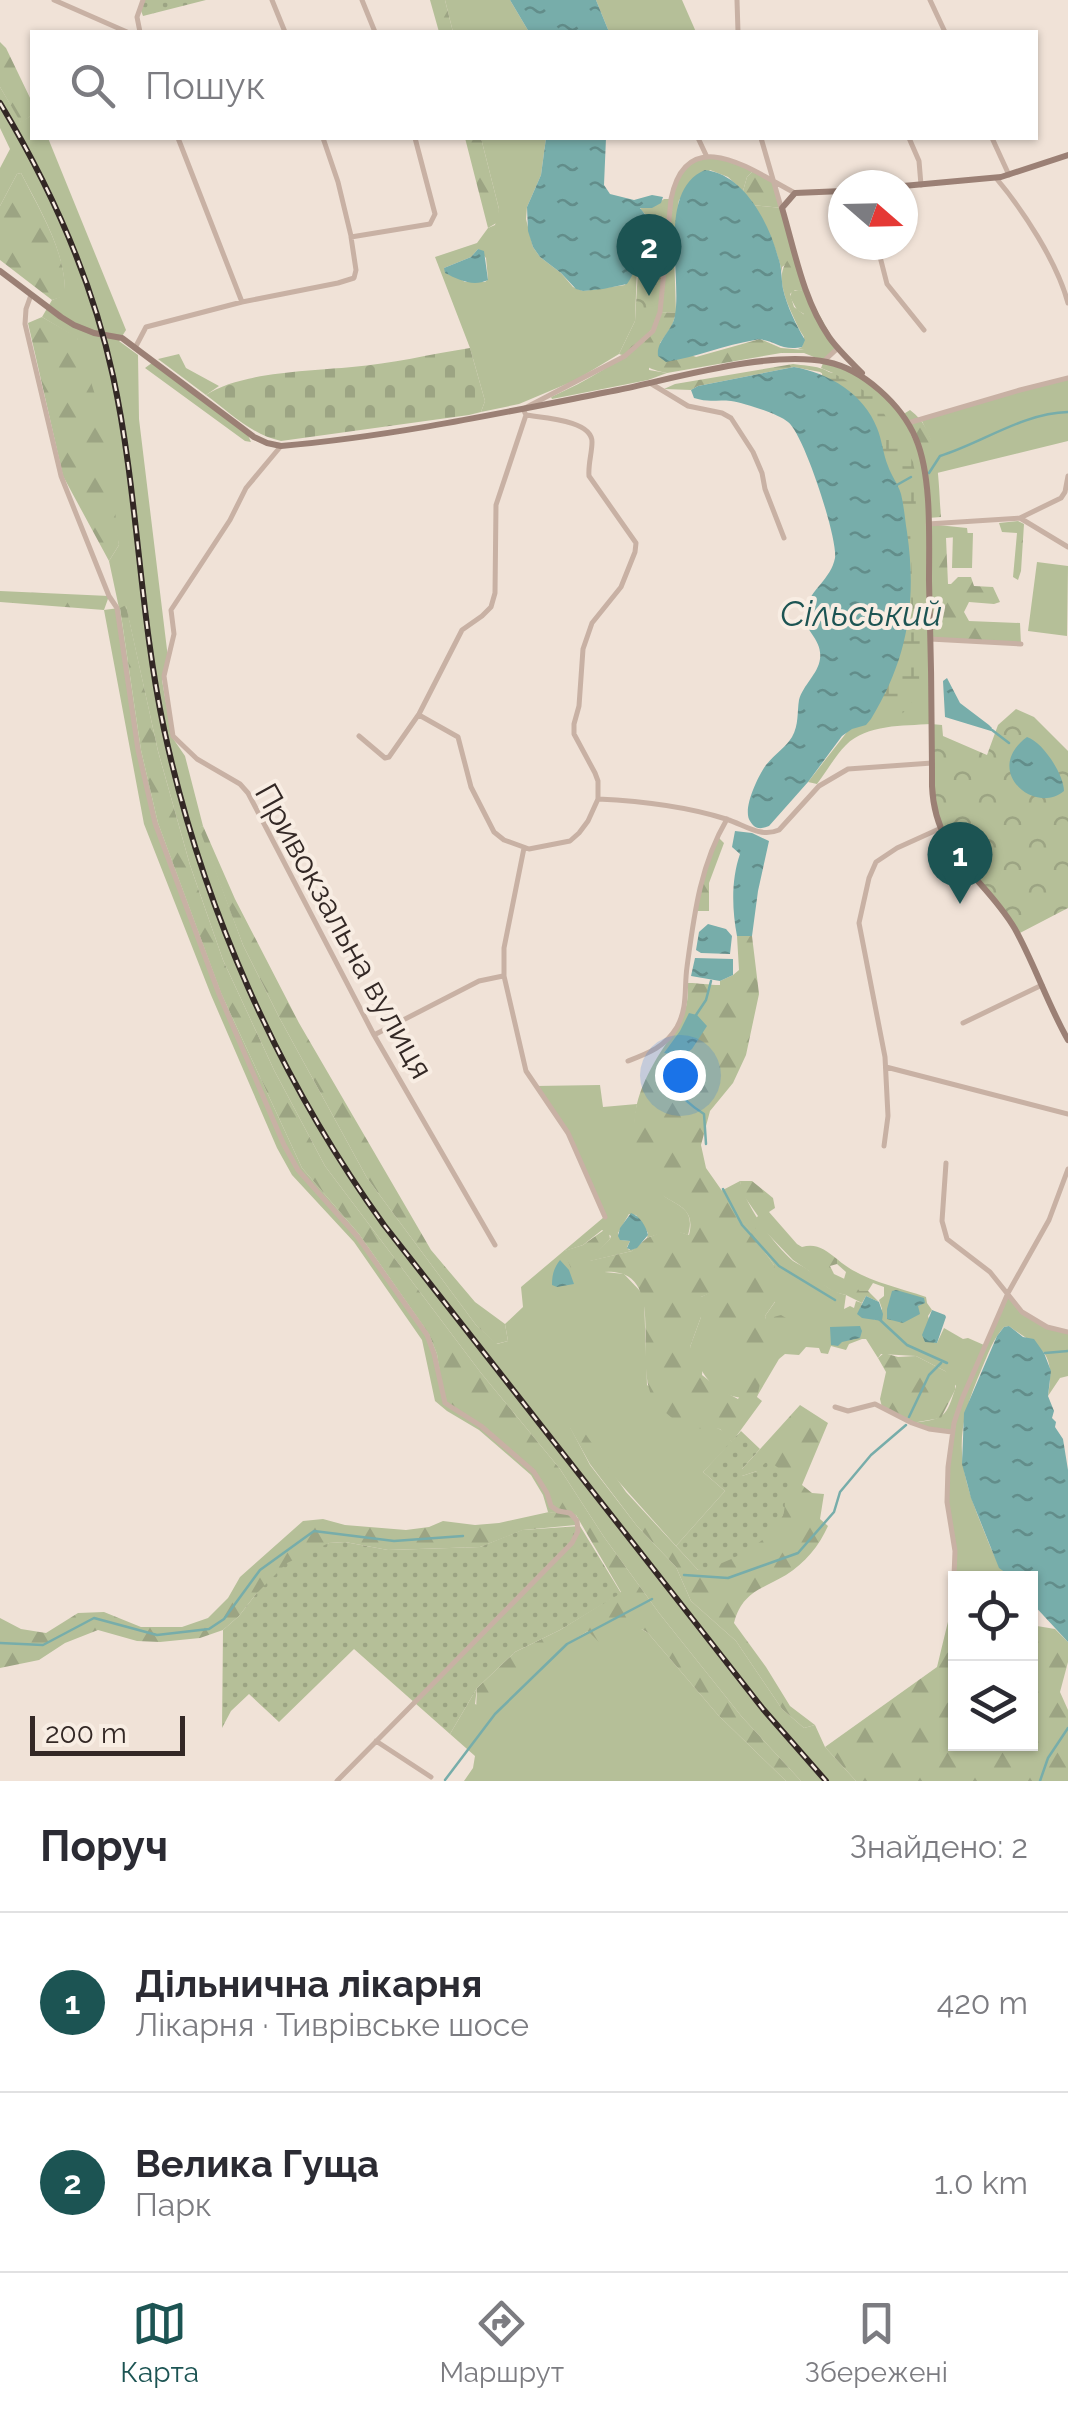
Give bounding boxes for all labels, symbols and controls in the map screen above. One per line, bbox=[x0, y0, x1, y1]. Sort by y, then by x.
search box bbox=[30, 30, 1038, 140]
icon: search bbox=[65, 58, 120, 113]
text: Пошук bbox=[145, 63, 265, 108]
north arrow bbox=[828, 170, 918, 260]
pin: 2 bbox=[616, 214, 682, 296]
water label: Сільський bbox=[780, 593, 942, 634]
street label: Привокзальна вулиця bbox=[248, 777, 441, 1085]
pin: 1 bbox=[928, 822, 992, 904]
your location bbox=[655, 1050, 706, 1101]
map controls bbox=[948, 1571, 1038, 1751]
button: locate bbox=[948, 1571, 1038, 1661]
button: layers bbox=[948, 1661, 1038, 1751]
scale bar bbox=[30, 1711, 185, 1756]
text: 200 m bbox=[45, 1717, 127, 1750]
text: Поруч bbox=[40, 1822, 168, 1871]
text: Знайдено: 2 bbox=[850, 1828, 1028, 1865]
text: Дільнична лікарня bbox=[135, 1961, 482, 2006]
text: 1 bbox=[65, 1984, 80, 2021]
text: 420 m bbox=[937, 1984, 1028, 2021]
text: Лікарня · Тиврівське шосе bbox=[135, 2006, 529, 2043]
text: Велика Гуща bbox=[135, 2141, 379, 2186]
text: 2 bbox=[63, 2164, 82, 2201]
text: 1.0 km bbox=[934, 2164, 1028, 2201]
text: Парк bbox=[135, 2186, 212, 2223]
tab: Карта bbox=[120, 2296, 199, 2389]
tab: Маршрут bbox=[439, 2296, 564, 2389]
tab: Збережені bbox=[804, 2296, 948, 2389]

